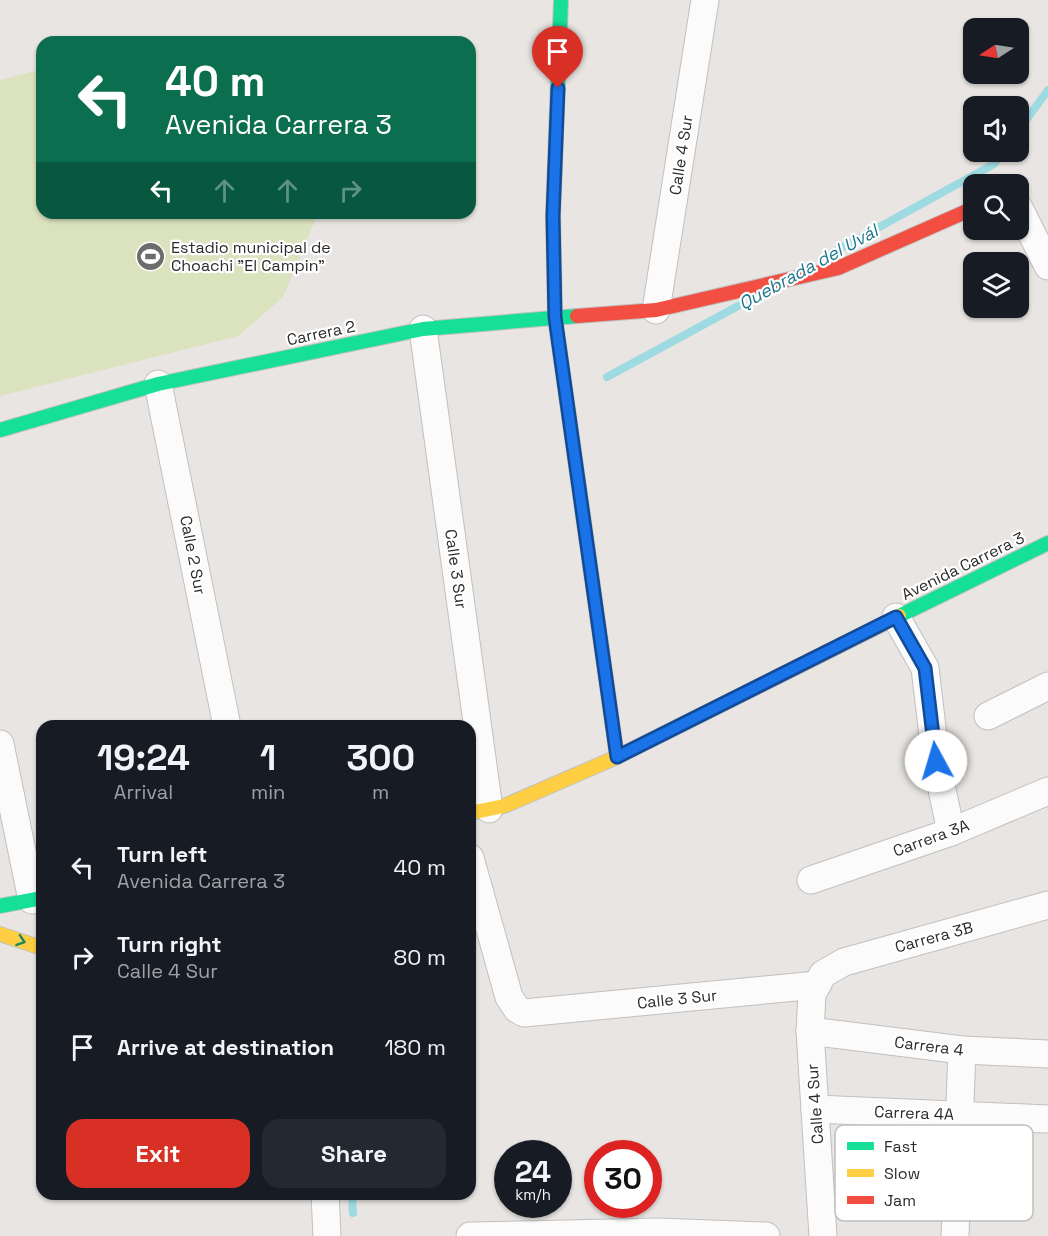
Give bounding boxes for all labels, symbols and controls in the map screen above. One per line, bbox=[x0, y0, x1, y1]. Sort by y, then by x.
north arrow bbox=[963, 18, 1029, 84]
map controls bbox=[963, 18, 1029, 318]
pin bbox=[532, 26, 583, 88]
icon: arrive bbox=[541, 35, 574, 68]
text: 40 m bbox=[165, 55, 265, 108]
icon: left bbox=[66, 60, 144, 138]
button: sound bbox=[963, 96, 1029, 162]
text: Avenida Carrera 3 bbox=[165, 107, 392, 142]
street label: Calle 4 Sur bbox=[664, 114, 698, 196]
icon: left bbox=[145, 174, 178, 207]
icon: ahead bbox=[208, 174, 241, 207]
icon: ahead bbox=[271, 174, 304, 207]
icon: right bbox=[334, 174, 367, 207]
button: search bbox=[963, 174, 1029, 240]
water label: Quebrada del Uvál bbox=[734, 218, 884, 315]
place label: Estadio municipal de Choachi "El Campin" bbox=[171, 237, 331, 276]
sports icon: Estadio municipal de Choachi "El Campin" bbox=[134, 240, 166, 272]
button: layers bbox=[963, 252, 1029, 318]
street label: Carrera 2 bbox=[285, 316, 357, 350]
street label: Calle 2 Sur bbox=[175, 514, 211, 596]
street label: Avenida Carrera 3 bbox=[898, 527, 1028, 605]
street label: Calle 3 Sur bbox=[440, 528, 472, 610]
position arrow bbox=[904, 729, 968, 793]
text: 19:24 bbox=[97, 735, 190, 781]
text: 1 bbox=[260, 735, 276, 781]
text: 300 bbox=[346, 735, 415, 781]
text: Arrival bbox=[114, 779, 173, 805]
text: min bbox=[251, 779, 285, 805]
text: m bbox=[372, 779, 389, 805]
street label: Carrera 3A bbox=[890, 815, 972, 861]
text: Turn left bbox=[117, 840, 207, 868]
icon: left bbox=[66, 851, 99, 884]
text: 40 m bbox=[394, 853, 446, 881]
text: Avenida Carrera 3 bbox=[117, 868, 285, 894]
street label: Carrera 3B bbox=[893, 916, 975, 958]
text: Turn right bbox=[117, 930, 222, 958]
one-way arrow bbox=[15, 933, 26, 946]
icon: right bbox=[66, 941, 99, 974]
text: 80 m bbox=[394, 943, 446, 971]
text: Calle 4 Sur bbox=[117, 958, 218, 984]
street label: Calle 3 Sur bbox=[636, 984, 718, 1014]
icon: arrive bbox=[66, 1031, 99, 1064]
street label: Carrera 4 bbox=[893, 1031, 965, 1061]
text: Arrive at destination bbox=[117, 1033, 334, 1061]
text: 180 m bbox=[384, 1033, 446, 1061]
street label: Calle 4 Sur bbox=[802, 1063, 828, 1145]
street label: Carrera 4A bbox=[874, 1101, 954, 1125]
button: Exit bbox=[66, 1119, 250, 1188]
button: Share bbox=[262, 1119, 446, 1188]
legend bbox=[835, 1125, 1033, 1221]
text: Fast bbox=[884, 1136, 917, 1157]
speed limit sign: 30 bbox=[584, 1140, 662, 1218]
text: 24 bbox=[515, 1152, 551, 1191]
text: Slow bbox=[884, 1163, 920, 1184]
text: km/h bbox=[515, 1185, 551, 1204]
text: Jam bbox=[884, 1190, 916, 1211]

